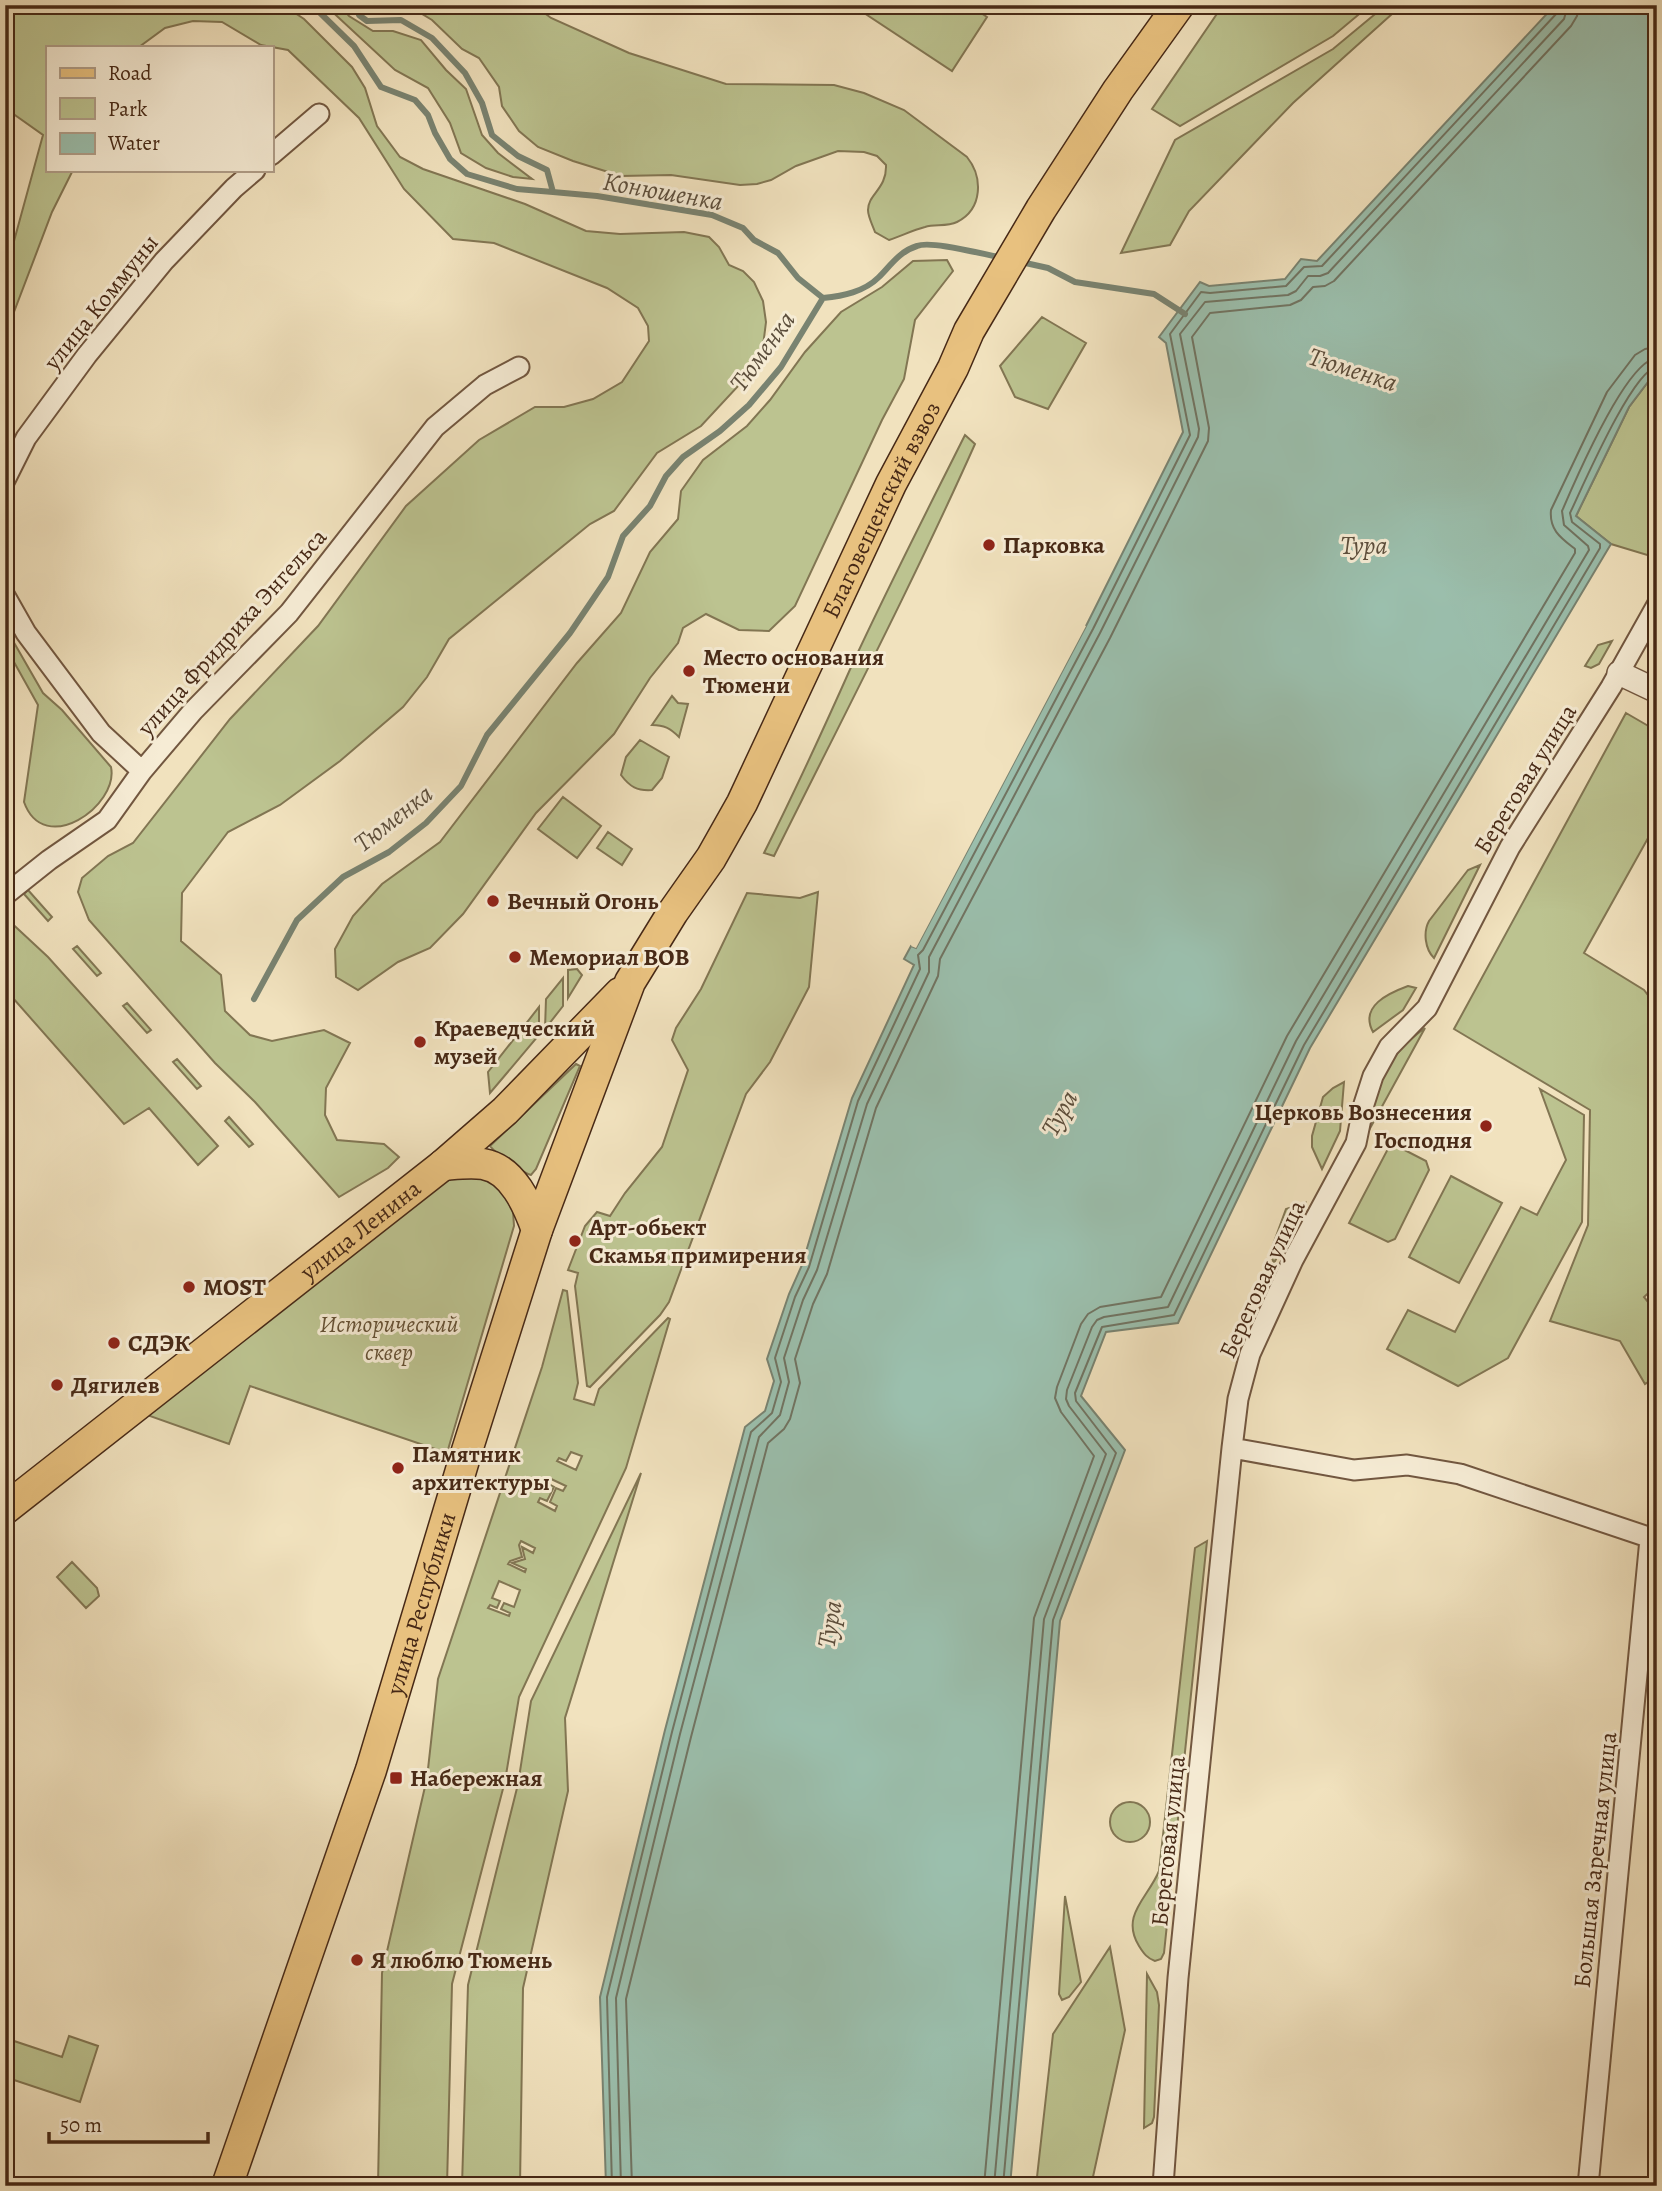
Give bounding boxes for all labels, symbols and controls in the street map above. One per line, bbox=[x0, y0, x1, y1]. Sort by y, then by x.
legend bbox=[46, 46, 273, 172]
text: Road bbox=[108, 59, 152, 87]
text: Park bbox=[108, 95, 148, 123]
text: Water bbox=[107, 129, 160, 157]
water label: Конюшенка bbox=[600, 164, 726, 219]
street label: улица Коммуны bbox=[36, 228, 166, 377]
water label: Тюменка bbox=[721, 304, 803, 399]
water label: Тюменка bbox=[1304, 339, 1402, 400]
street label: Благовещенский взвоз bbox=[815, 396, 948, 623]
street label: улица Фридриха Энгельса bbox=[130, 522, 334, 743]
water label: Тура bbox=[1340, 528, 1388, 563]
place label: Парковка bbox=[1003, 529, 1105, 561]
marker: Парковка bbox=[981, 537, 997, 553]
place label: Место основания Тюмени bbox=[703, 641, 884, 701]
marker: Место основания Тюмени bbox=[681, 663, 697, 679]
street label: Береговая улица bbox=[1466, 698, 1584, 860]
water label: Тюменка bbox=[346, 776, 440, 860]
place label: Вечный Огонь bbox=[507, 885, 658, 917]
marker: Вечный Огонь bbox=[485, 893, 501, 909]
place label: Мемориал ВОВ bbox=[529, 941, 689, 973]
marker: Мемориал ВОВ bbox=[507, 949, 523, 965]
place label: Краеведческий музей bbox=[434, 1012, 595, 1072]
marker: Краеведческий музей bbox=[412, 1034, 428, 1050]
water label: Тура bbox=[1033, 1084, 1086, 1142]
place label: Церковь Вознесения Господня bbox=[1255, 1096, 1472, 1156]
marker: Церковь Вознесения Господня bbox=[1478, 1118, 1494, 1134]
street label: улица Ленина bbox=[293, 1172, 427, 1288]
street label: Береговая улица bbox=[1211, 1195, 1313, 1363]
place label: Арт-обьект Скамья примирения bbox=[588, 1211, 807, 1271]
marker: Арт-обьект Скамья примирения bbox=[567, 1233, 583, 1249]
place label: MOST bbox=[203, 1271, 266, 1303]
marker: MOST bbox=[181, 1279, 197, 1295]
park label: Исторический сквер bbox=[320, 1308, 458, 1368]
place label: СДЭК bbox=[128, 1327, 190, 1359]
marker: СДЭК bbox=[106, 1335, 122, 1351]
place label: Дягилев bbox=[71, 1369, 160, 1401]
marker: Дягилев bbox=[49, 1377, 65, 1393]
place label: Памятник архитектуры bbox=[412, 1438, 550, 1498]
marker: Памятник архитектуры bbox=[390, 1460, 406, 1476]
street label: улица Республики bbox=[378, 1508, 463, 1700]
water label: Тура bbox=[809, 1598, 850, 1650]
street label: Большая Заречная улица bbox=[1566, 1730, 1624, 1990]
street label: Береговая улица bbox=[1143, 1754, 1193, 1928]
place label: Набережная bbox=[410, 1762, 543, 1794]
marker: Набережная bbox=[388, 1770, 404, 1786]
place label: Я люблю Тюмень bbox=[371, 1944, 552, 1976]
marker: Я люблю Тюмень bbox=[349, 1952, 365, 1968]
scale bar bbox=[49, 2100, 208, 2144]
text: 50 m bbox=[60, 2111, 102, 2139]

